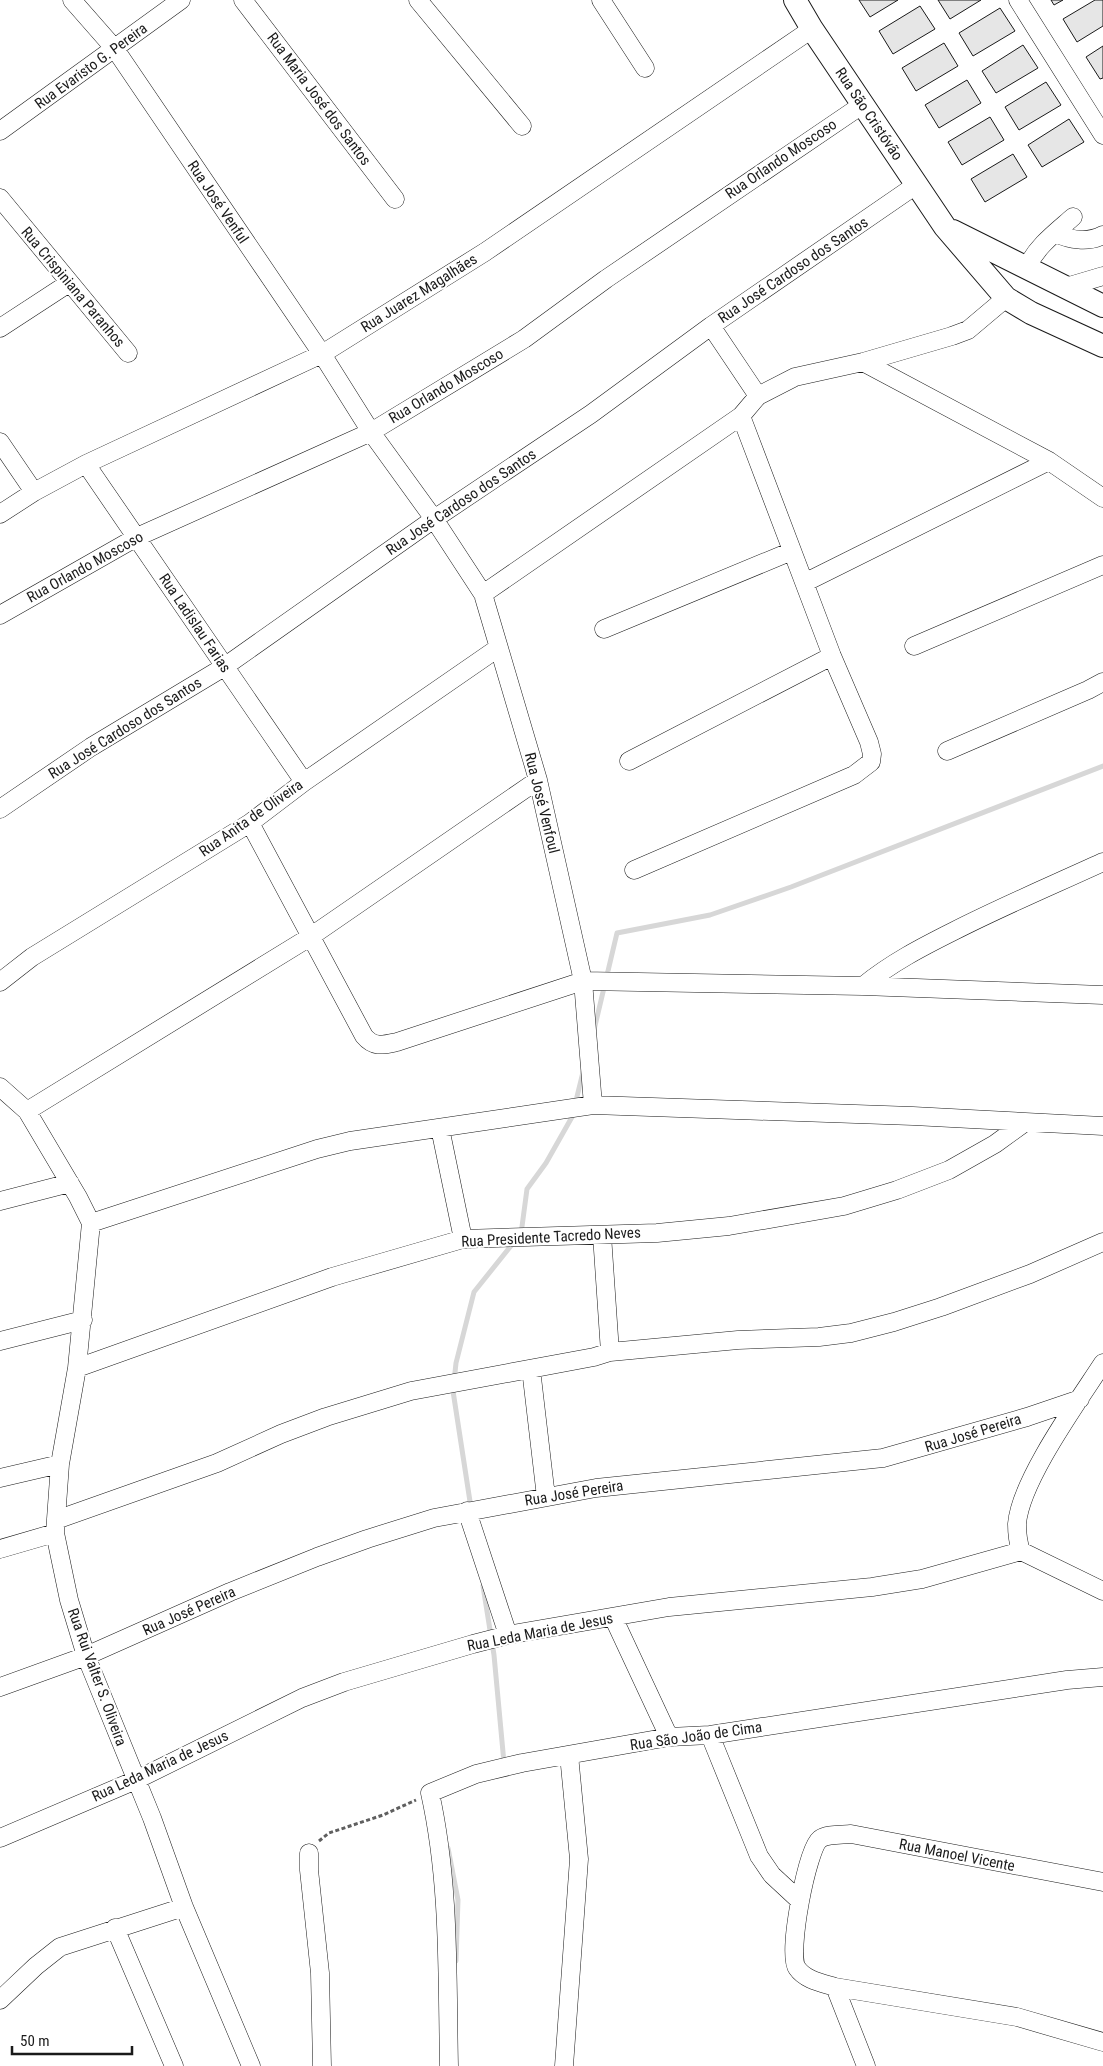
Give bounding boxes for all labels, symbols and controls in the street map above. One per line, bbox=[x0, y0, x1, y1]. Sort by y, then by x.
street label: Rua Evaristo G. Pereira bbox=[31, 19, 151, 113]
street label: Rua Maria José dos Santos bbox=[263, 29, 375, 169]
street label: Rua São Cristóvão bbox=[831, 64, 907, 164]
street label: Rua Orlando Moscoso bbox=[722, 115, 840, 203]
street label: Rua José Venful bbox=[184, 157, 252, 247]
street label: Rua José Cardoso dos Santos bbox=[715, 213, 872, 327]
street label: Rua Crispiniana Paranhos bbox=[17, 223, 129, 351]
street label: Rua Juarez Magalhães bbox=[357, 250, 481, 336]
street label: Rua Orlando Moscoso bbox=[386, 345, 506, 427]
street label: Rua José Cardoso dos Santos bbox=[383, 445, 540, 559]
street label: Rua Orlando Moscoso bbox=[24, 528, 146, 606]
street label: Rua Ladislau Farias bbox=[155, 570, 235, 676]
street label: Rua José Cardoso dos Santos bbox=[45, 673, 205, 783]
street label: Rua José Venfoul bbox=[521, 751, 563, 855]
street label: Rua Anita de Oliveira bbox=[196, 776, 306, 860]
street label: Rua Presidente Tacredo Neves bbox=[461, 1223, 641, 1251]
street label: Rua José Pereira bbox=[923, 1410, 1023, 1456]
street label: Rua José Pereira bbox=[523, 1476, 625, 1510]
street label: Rua José Pereira bbox=[140, 1583, 238, 1639]
street label: Rua Rui Valter S. Oliveira bbox=[64, 1606, 130, 1748]
street label: Rua Leda Maria de Jesus bbox=[465, 1609, 615, 1655]
street label: Rua São João de Cima bbox=[629, 1718, 763, 1754]
street label: Rua Leda Maria de Jesus bbox=[89, 1726, 231, 1806]
street label: Rua Manoel Vicente bbox=[898, 1835, 1016, 1875]
scale bar bbox=[12, 2024, 132, 2056]
text: 50 m bbox=[20, 2032, 50, 2050]

